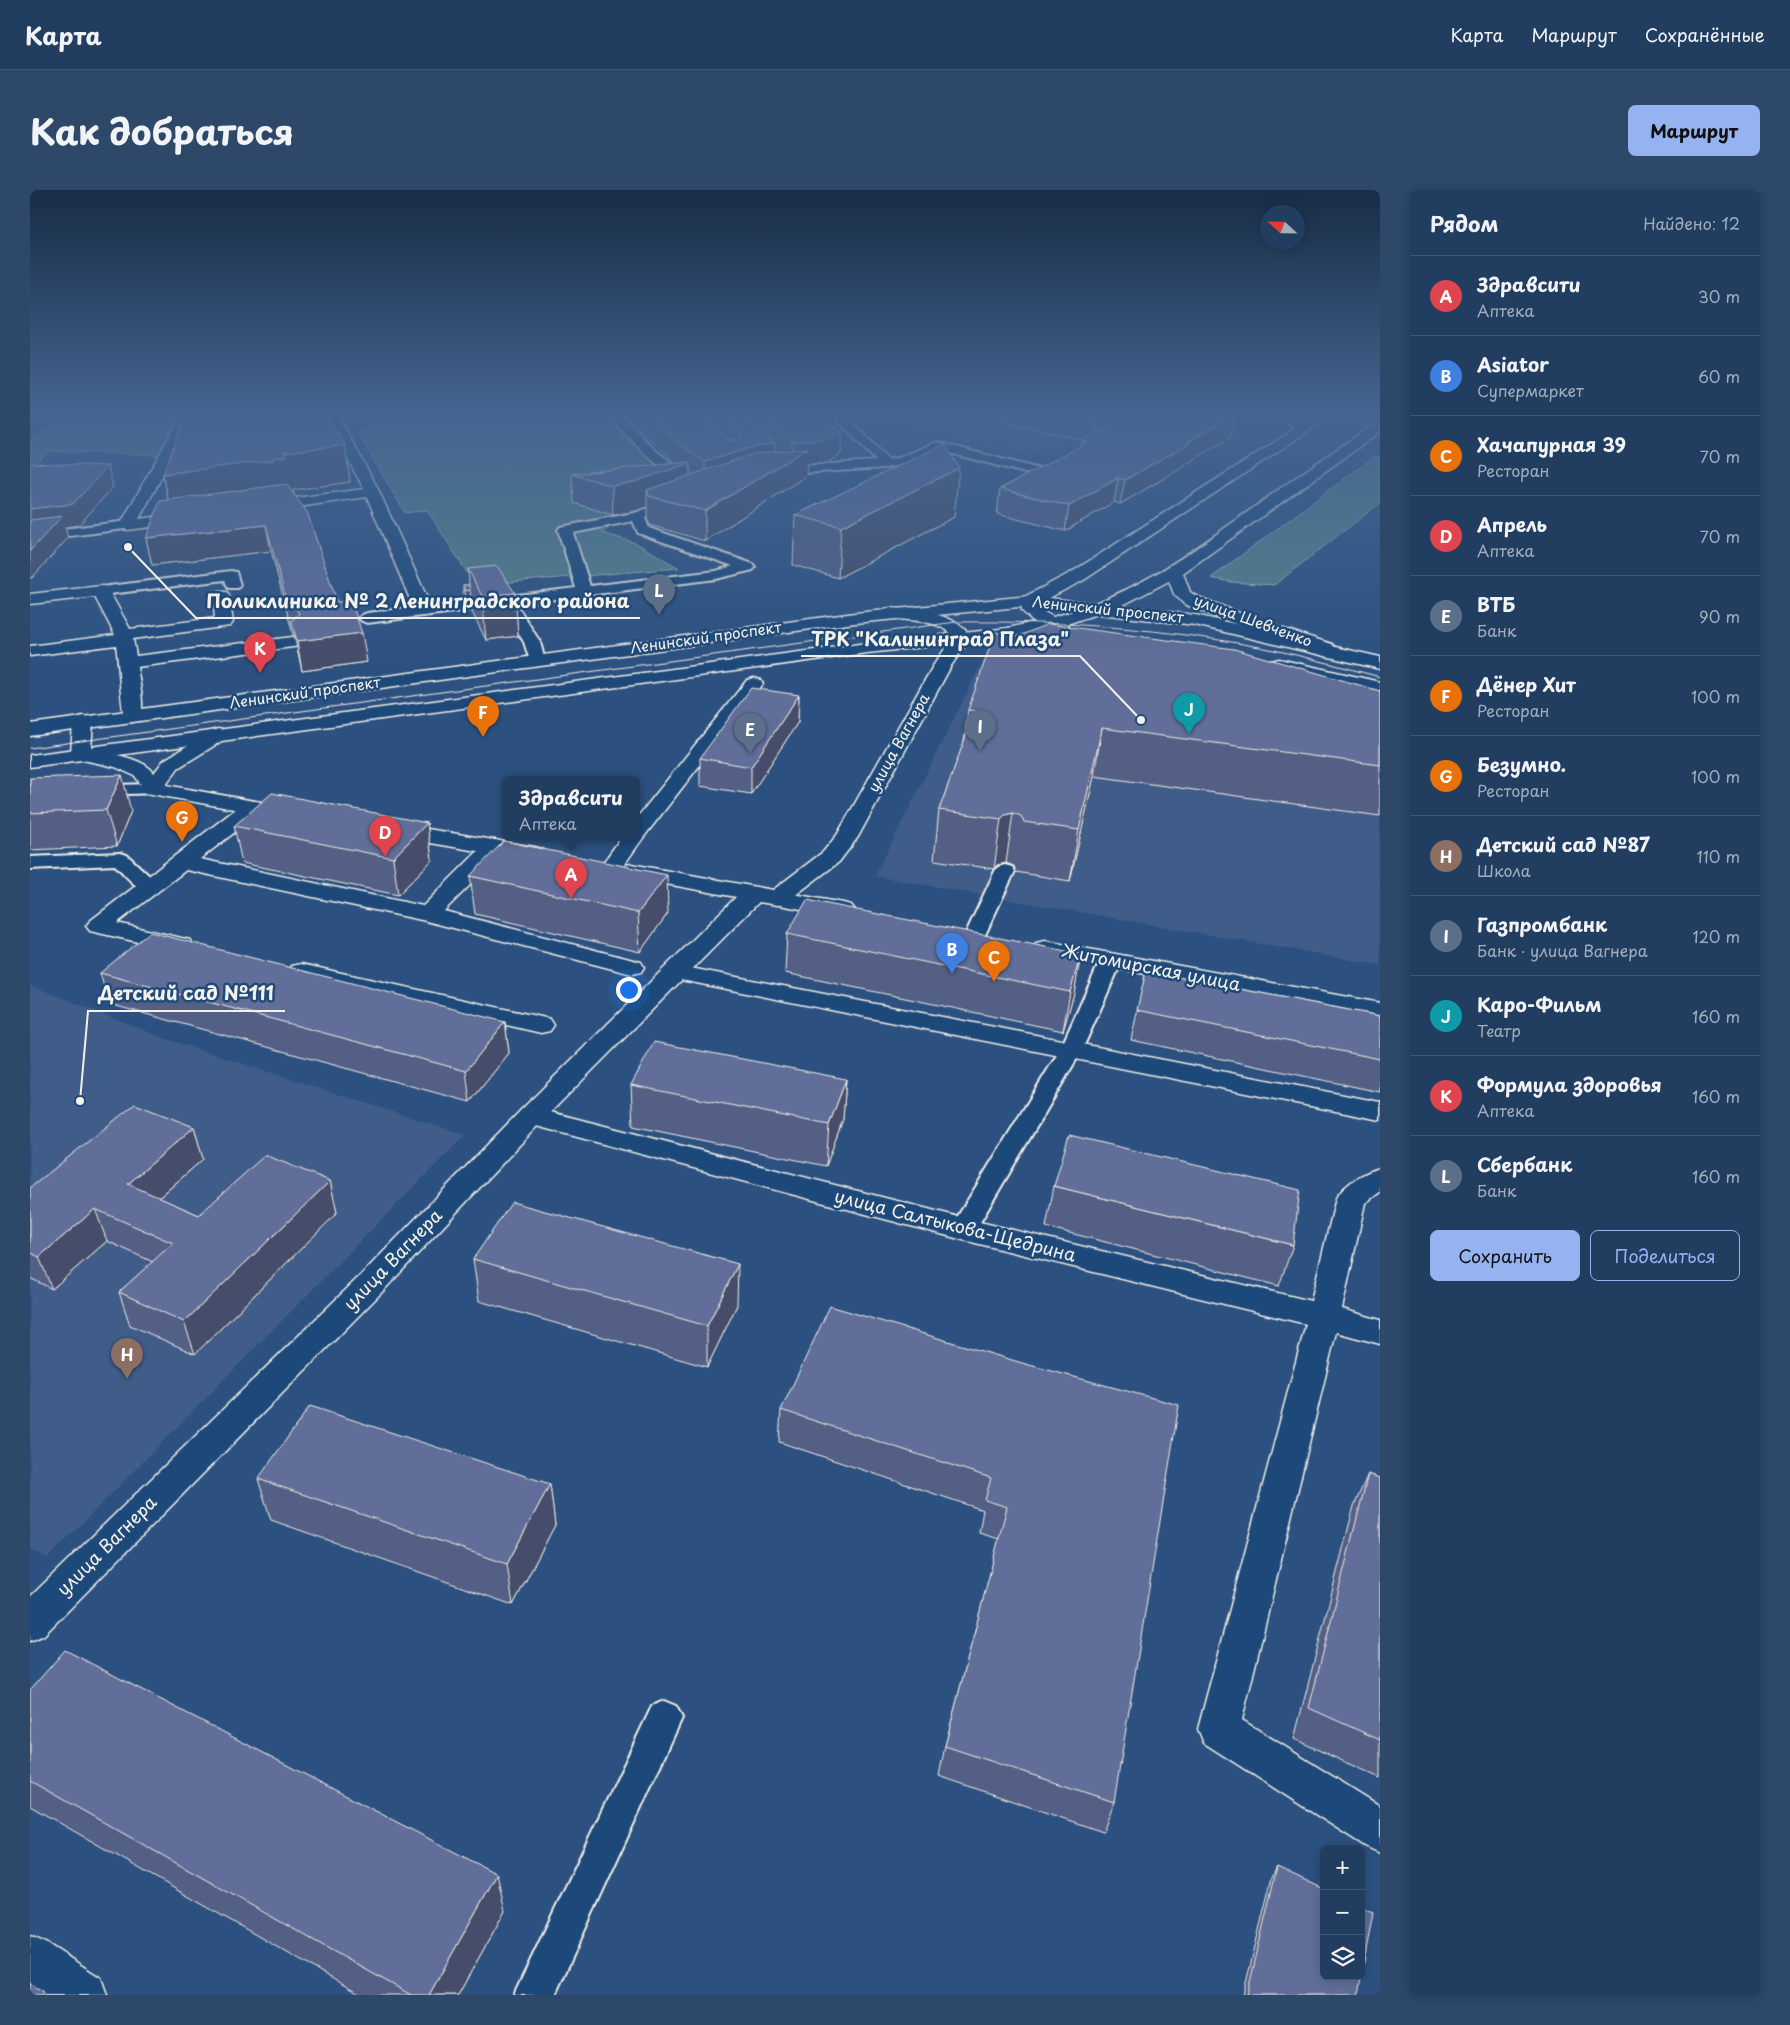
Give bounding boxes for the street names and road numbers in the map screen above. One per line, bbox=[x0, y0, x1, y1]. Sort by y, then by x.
street label: улица Шевченко bbox=[1191, 588, 1316, 652]
street label: Ленинский проспект bbox=[1031, 589, 1186, 628]
street label: Ленинский проспект bbox=[629, 614, 783, 658]
street label: Ленинский проспект bbox=[228, 669, 382, 713]
street label: улица Вагнера bbox=[861, 688, 935, 796]
street label: Житомирская улица bbox=[1059, 936, 1244, 997]
street label: улица Салтыкова-Щедрина bbox=[832, 1181, 1080, 1268]
street label: улица Вагнера bbox=[336, 1201, 448, 1316]
street label: улица Вагнера bbox=[50, 1488, 163, 1601]

